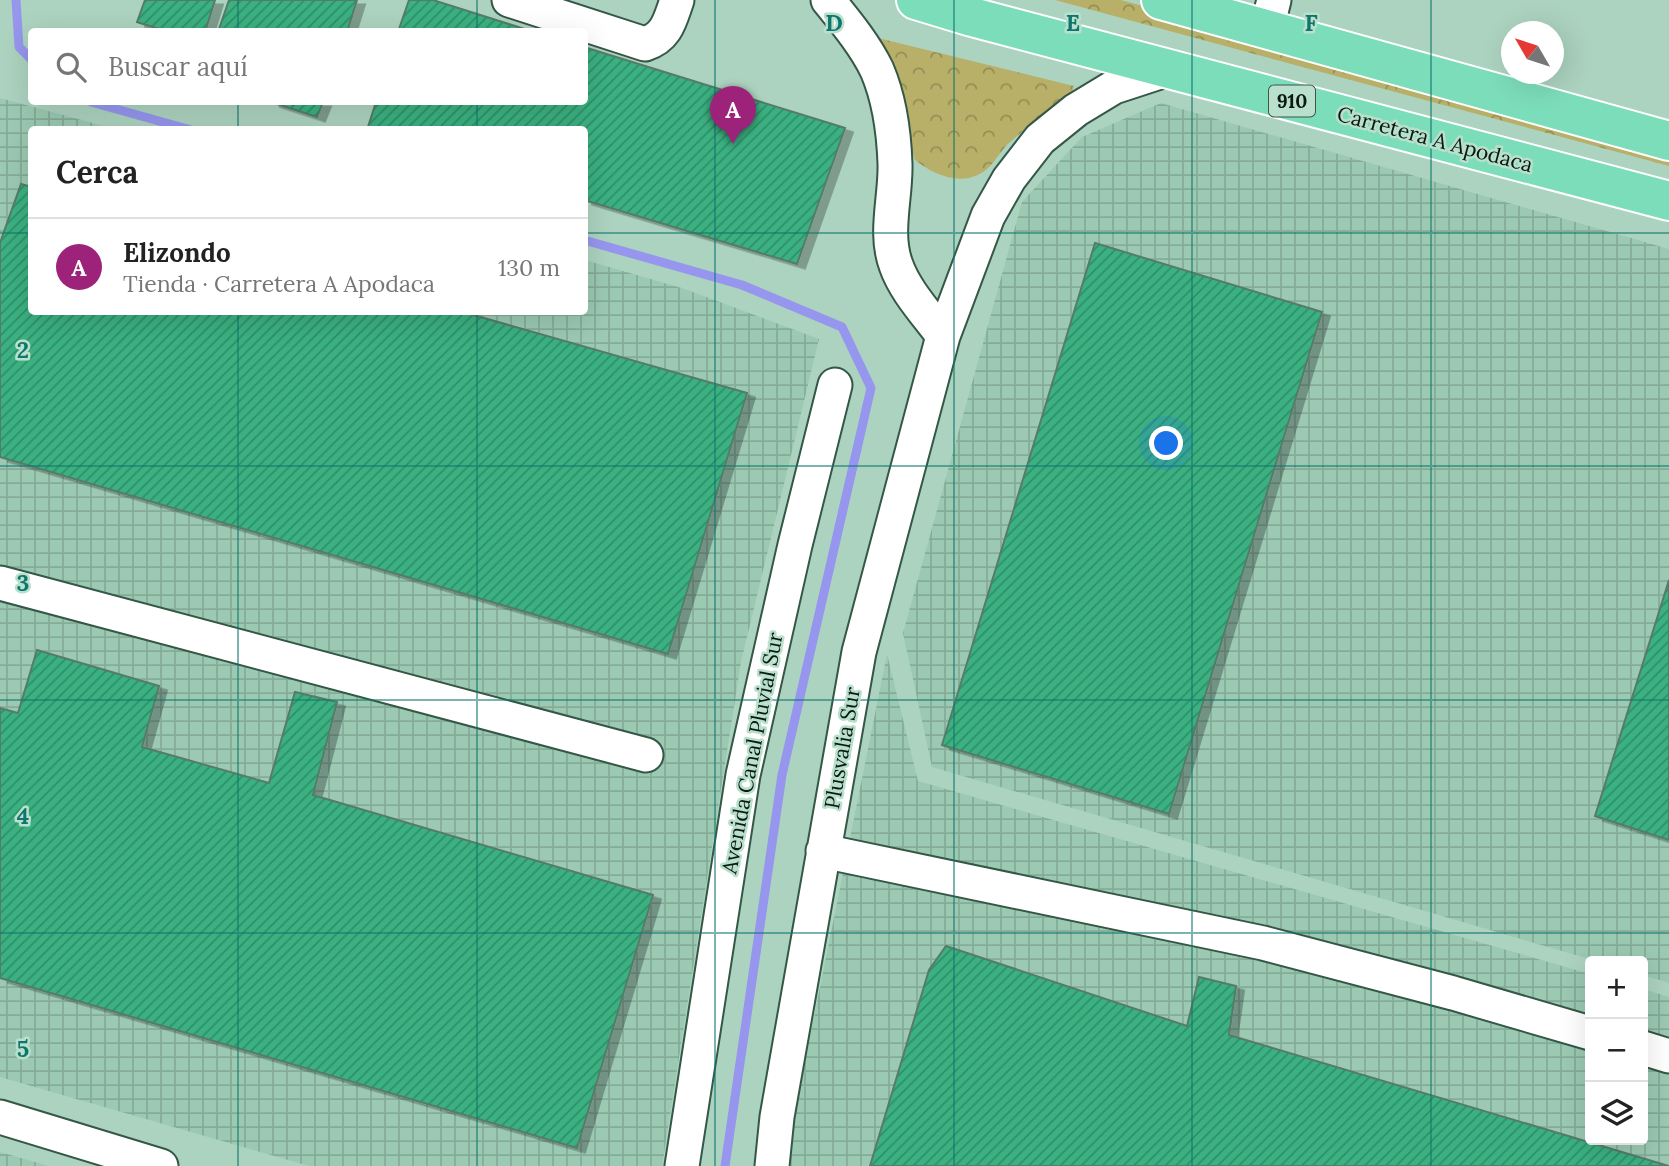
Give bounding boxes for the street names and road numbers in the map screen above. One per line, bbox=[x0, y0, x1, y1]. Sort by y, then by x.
road number: 910 bbox=[1269, 86, 1315, 116]
street label: Carretera A Apodaca bbox=[1334, 100, 1536, 178]
street label: Avenida Canal Pluvial Sur bbox=[715, 630, 789, 877]
street label: Plusvalia Sur bbox=[818, 685, 866, 811]

